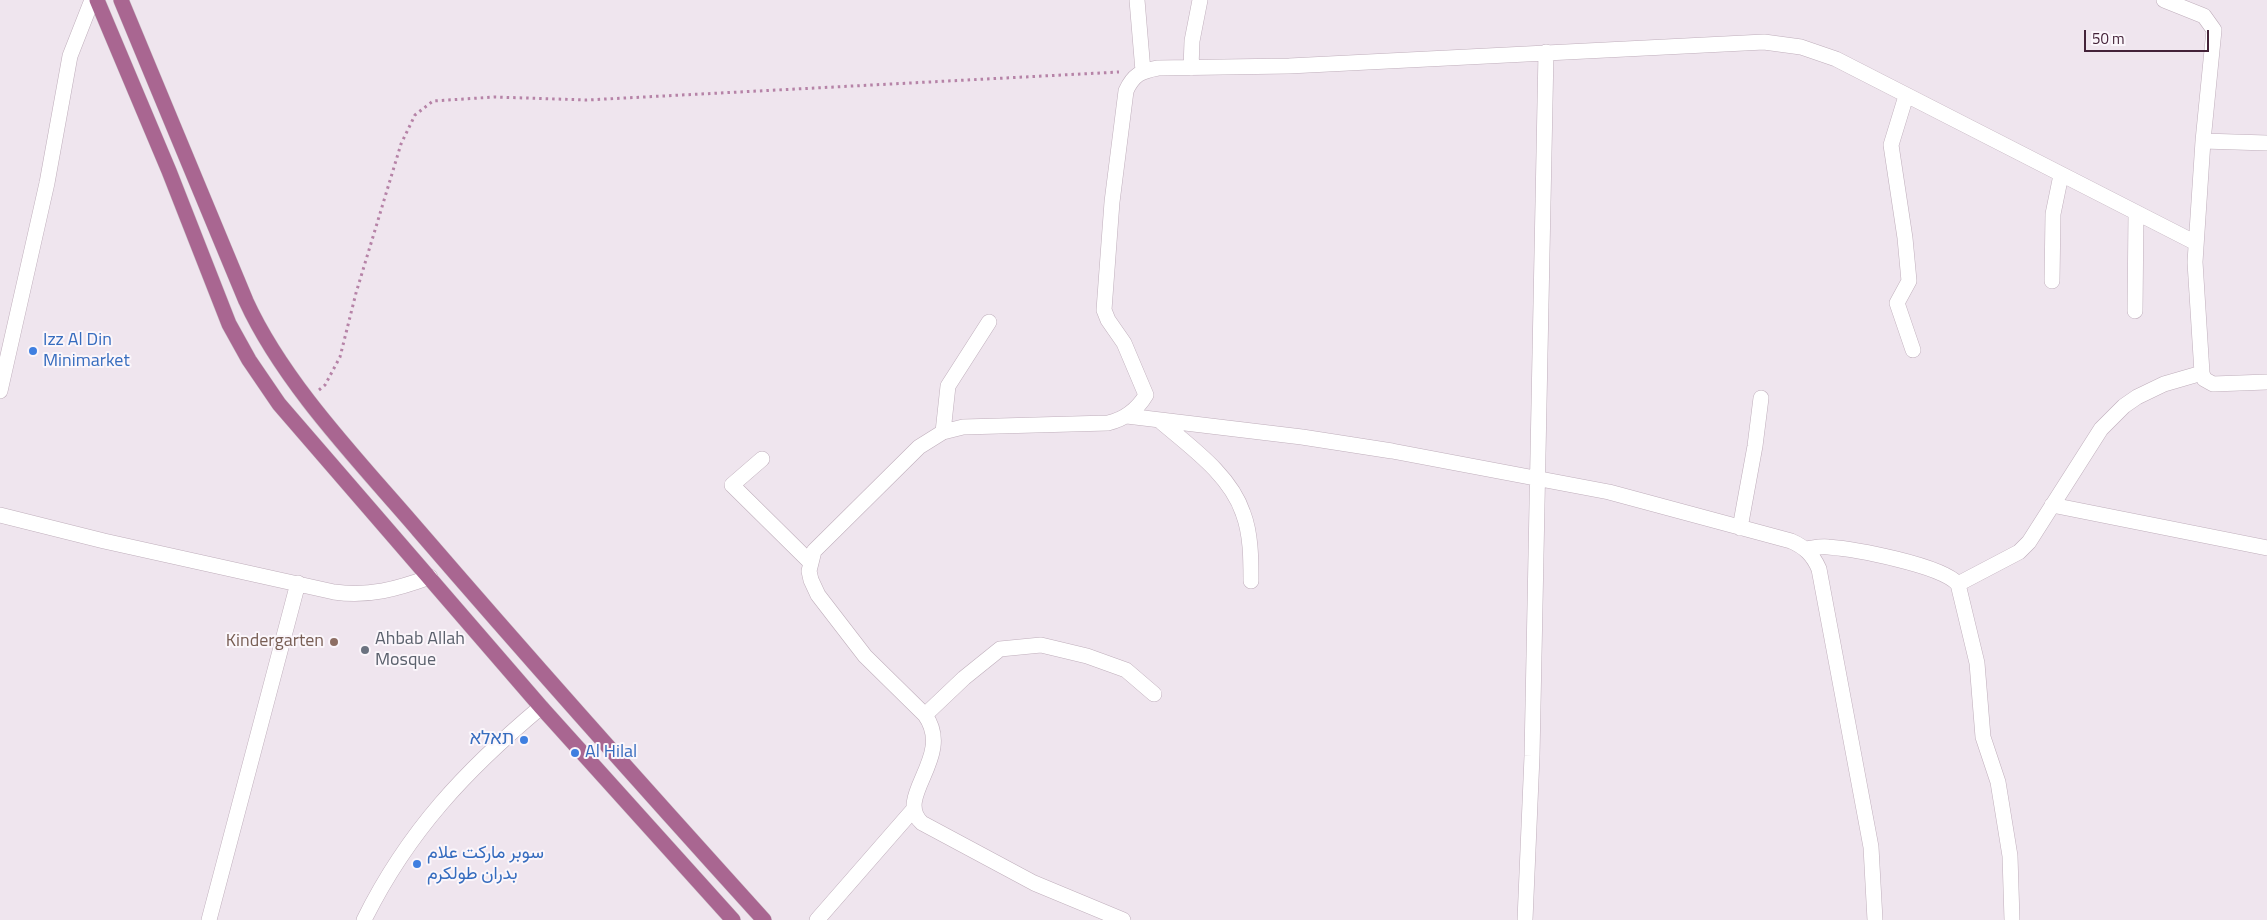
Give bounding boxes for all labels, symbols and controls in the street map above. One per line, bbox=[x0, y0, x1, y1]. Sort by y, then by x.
scale bar bbox=[2087, 20, 2212, 52]
text: 50 m bbox=[2092, 27, 2125, 50]
place label: Izz Al Din Minimarket bbox=[43, 330, 130, 372]
marker: Izz Al Din Minimarket bbox=[27, 345, 39, 357]
place label: Ahbab Allah Mosque bbox=[375, 629, 465, 672]
place label: Kindergarten bbox=[226, 631, 324, 653]
marker: Kindergarten bbox=[328, 636, 340, 648]
marker: Ahbab Allah Mosque bbox=[359, 644, 371, 656]
place label: תאלא bbox=[470, 729, 514, 751]
marker: תאלא bbox=[518, 734, 530, 746]
place label: Al Hilal bbox=[585, 742, 637, 764]
marker: Al Hilal bbox=[569, 747, 581, 759]
place label: سوبر ماركت علام بدران طولكرم bbox=[427, 843, 544, 886]
marker: سوبر ماركت علام بدران طولكرم bbox=[411, 858, 423, 870]

